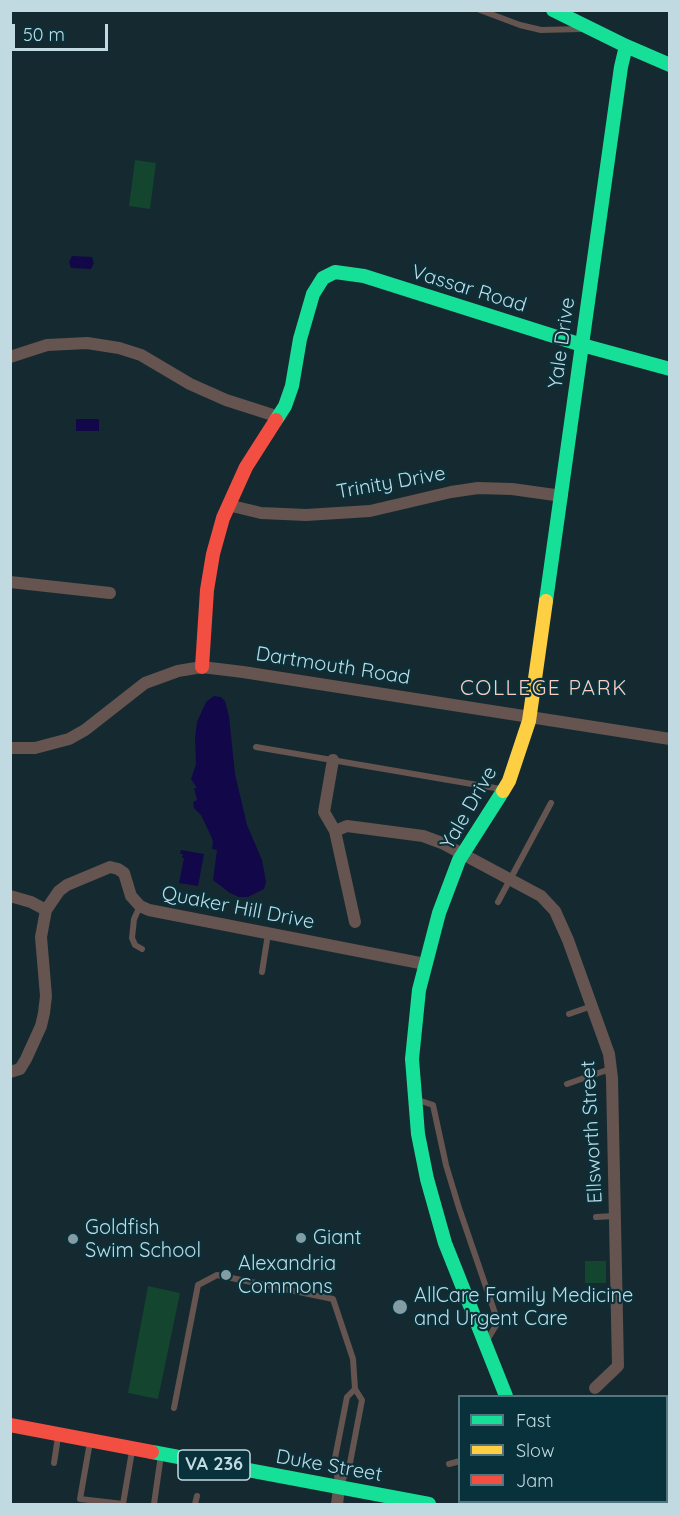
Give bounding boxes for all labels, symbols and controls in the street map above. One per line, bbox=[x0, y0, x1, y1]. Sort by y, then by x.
scale bar bbox=[15, 12, 111, 50]
text: 50 m bbox=[23, 23, 65, 46]
street label: Vassar Road bbox=[409, 260, 529, 318]
street label: Yale Drive bbox=[544, 296, 580, 390]
street label: Trinity Drive bbox=[335, 462, 447, 504]
street label: Dartmouth Road bbox=[254, 642, 412, 690]
district label: COLLEGE PARK bbox=[460, 676, 628, 702]
street label: Yale Drive bbox=[436, 762, 502, 854]
street label: Quaker Hill Drive bbox=[160, 881, 316, 935]
street label: Ellsworth Street bbox=[576, 1060, 608, 1204]
place label: Goldfish Swim School bbox=[85, 1216, 201, 1263]
place label: Giant bbox=[313, 1226, 362, 1250]
marker: Giant bbox=[294, 1231, 308, 1245]
marker: Goldfish Swim School bbox=[66, 1232, 80, 1246]
place label: Alexandria Commons bbox=[238, 1252, 336, 1299]
marker: Alexandria Commons bbox=[219, 1268, 233, 1282]
place label: AllCare Family Medicine and Urgent Care bbox=[414, 1284, 633, 1331]
marker: AllCare Family Medicine and Urgent Care bbox=[391, 1298, 409, 1316]
legend bbox=[458, 1395, 668, 1503]
text: Fast bbox=[516, 1409, 551, 1432]
text: Slow bbox=[516, 1439, 554, 1462]
street label: Duke Street bbox=[274, 1445, 384, 1487]
road number: VA 236 bbox=[178, 1450, 250, 1480]
text: Jam bbox=[516, 1469, 554, 1492]

